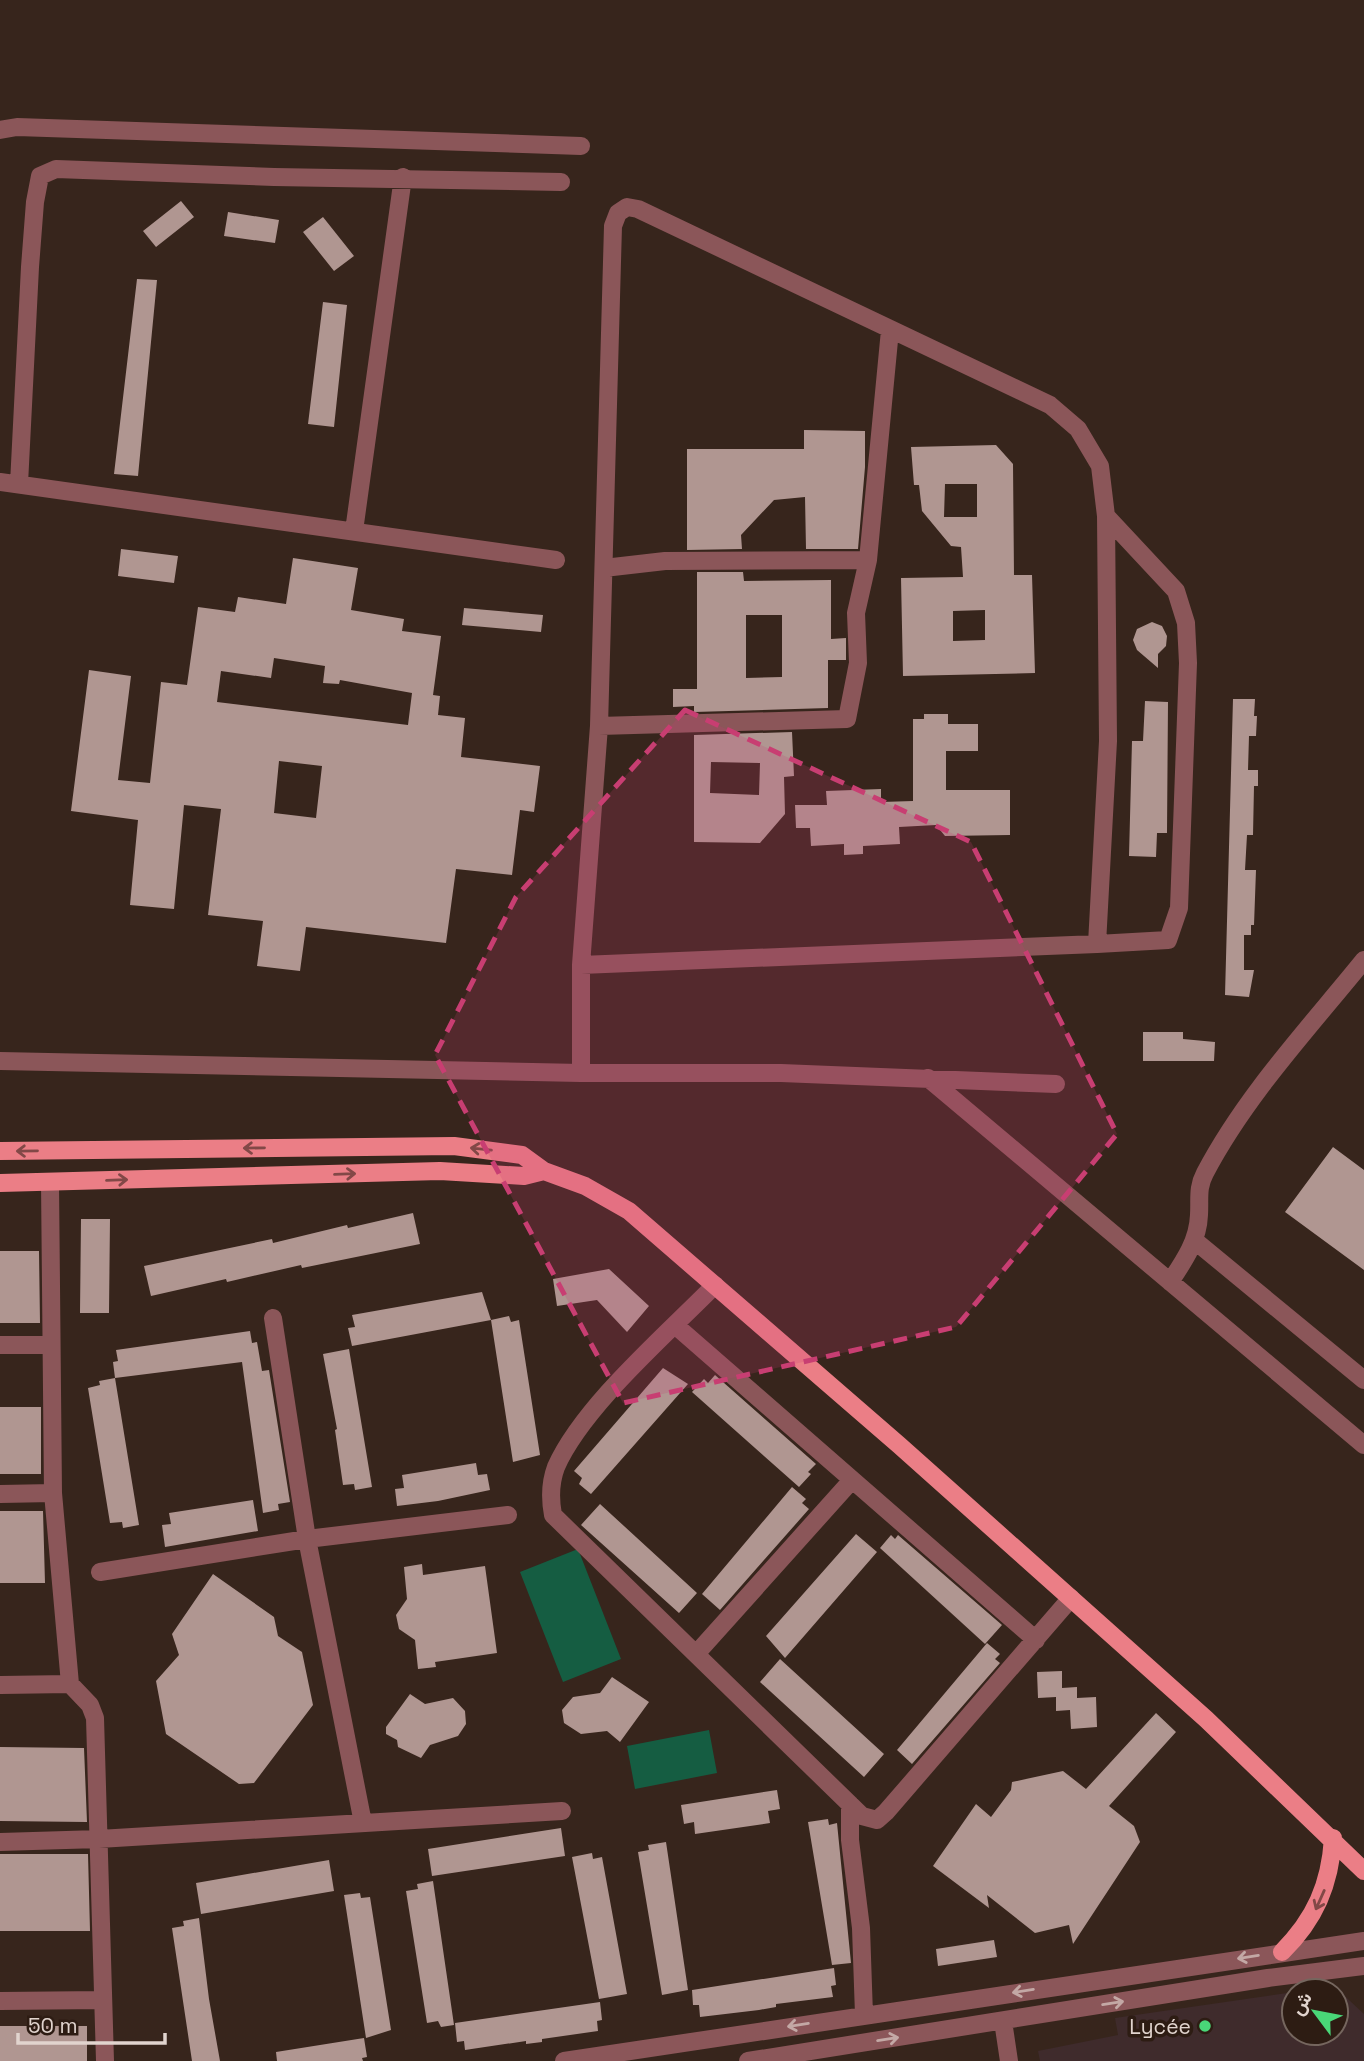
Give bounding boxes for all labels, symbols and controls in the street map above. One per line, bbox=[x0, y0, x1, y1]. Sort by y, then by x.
one-way arrow bbox=[243, 1141, 266, 1155]
one-way arrow bbox=[471, 1142, 493, 1155]
one-way arrow bbox=[15, 1144, 38, 1158]
one-way arrow bbox=[333, 1167, 356, 1180]
one-way arrow bbox=[105, 1173, 128, 1187]
one-way arrow bbox=[1313, 1889, 1326, 1911]
one-way arrow bbox=[1237, 1951, 1260, 1964]
north arrow bbox=[1280, 1977, 1350, 2047]
one-way arrow bbox=[1012, 1985, 1035, 1998]
text: ش bbox=[1284, 1987, 1318, 2020]
one-way arrow bbox=[1101, 1996, 1124, 2009]
scale bar bbox=[18, 2002, 164, 2046]
text: 50 m bbox=[28, 2012, 78, 2039]
place label: Lycée bbox=[1129, 2013, 1191, 2040]
marker: Lycée bbox=[1197, 2018, 1213, 2034]
one-way arrow bbox=[787, 2019, 810, 2032]
one-way arrow bbox=[876, 2032, 899, 2045]

